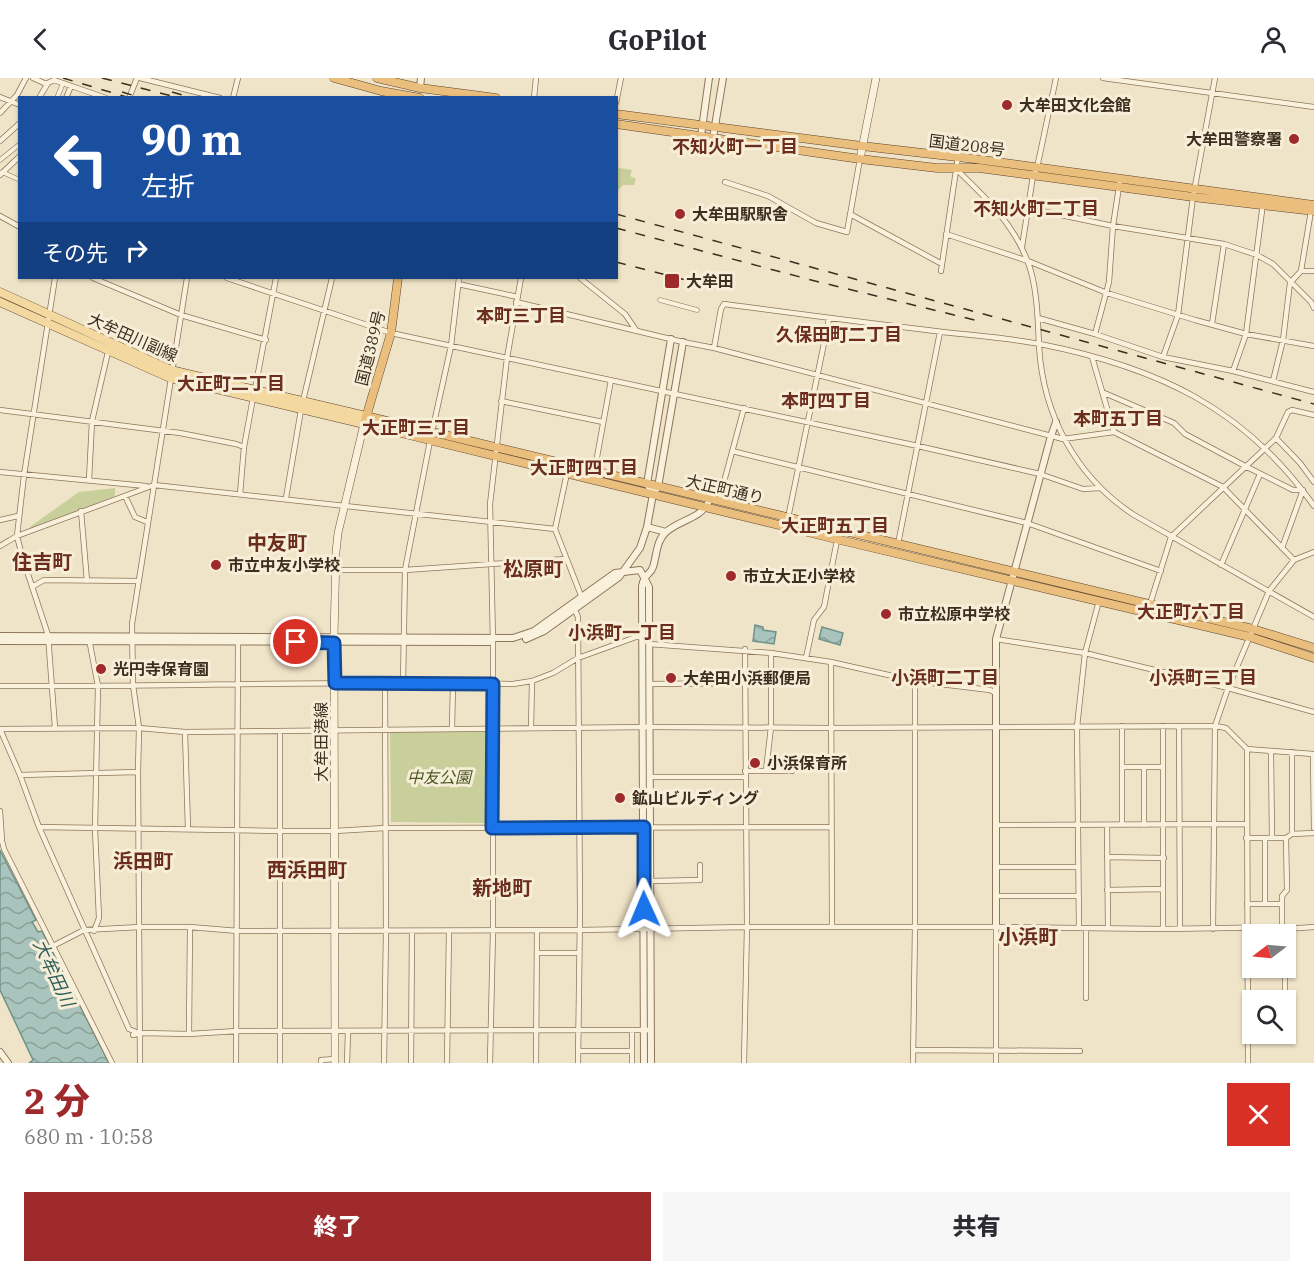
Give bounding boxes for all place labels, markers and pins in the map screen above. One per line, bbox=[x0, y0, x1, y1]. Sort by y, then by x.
place label: 大牟田文化会館 bbox=[1019, 95, 1131, 115]
marker: 大牟田文化会館 bbox=[1000, 98, 1014, 112]
place label: 大牟田警察署 bbox=[1186, 129, 1282, 149]
marker: 大牟田警察署 bbox=[1287, 132, 1301, 146]
place label: 大牟田駅駅舎 bbox=[692, 204, 788, 224]
marker: 大牟田駅駅舎 bbox=[673, 207, 687, 221]
place label: 大牟田 bbox=[686, 271, 734, 291]
marker: 大牟田 bbox=[663, 272, 681, 290]
place label: 市立中友小学校 bbox=[228, 555, 340, 575]
marker: 市立中友小学校 bbox=[209, 558, 223, 572]
place label: 市立大正小学校 bbox=[743, 566, 855, 586]
marker: 市立大正小学校 bbox=[724, 569, 738, 583]
place label: 市立松原中学校 bbox=[898, 604, 1010, 624]
marker: 市立松原中学校 bbox=[879, 607, 893, 621]
pin bbox=[270, 616, 321, 667]
place label: 光円寺保育園 bbox=[113, 659, 209, 679]
marker: 光円寺保育園 bbox=[94, 662, 108, 676]
place label: 大牟田小浜郵便局 bbox=[683, 668, 811, 688]
marker: 大牟田小浜郵便局 bbox=[664, 671, 678, 685]
place label: 小浜保育所 bbox=[767, 753, 847, 773]
marker: 小浜保育所 bbox=[748, 756, 762, 770]
place label: 鉱山ビルディング bbox=[632, 788, 759, 808]
marker: 鉱山ビルディング bbox=[613, 791, 627, 805]

